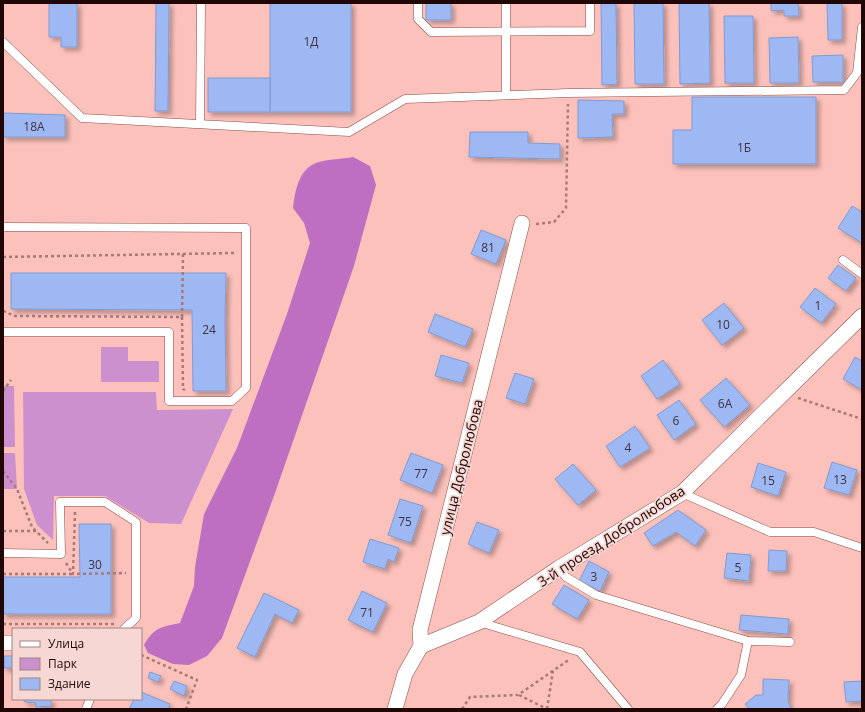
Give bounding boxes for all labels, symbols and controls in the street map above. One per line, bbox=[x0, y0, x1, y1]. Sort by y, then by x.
house number: 1Д bbox=[303, 33, 319, 50]
house number: 18А bbox=[23, 118, 45, 135]
house number: 1Б bbox=[737, 139, 751, 156]
house number: 81 bbox=[481, 239, 495, 256]
house number: 1 bbox=[815, 297, 821, 314]
house number: 10 bbox=[716, 316, 730, 333]
house number: 24 bbox=[202, 321, 216, 338]
house number: 6А bbox=[718, 395, 733, 412]
street label: улица Добролюбова bbox=[435, 397, 487, 537]
house number: 6 bbox=[673, 412, 680, 429]
house number: 4 bbox=[625, 439, 632, 456]
house number: 77 bbox=[414, 465, 428, 482]
house number: 13 bbox=[833, 471, 847, 488]
house number: 15 bbox=[761, 472, 775, 489]
street label: 3-й проезд Добролюбова bbox=[534, 482, 688, 590]
house number: 75 bbox=[398, 513, 412, 530]
house number: 30 bbox=[88, 556, 102, 573]
house number: 5 bbox=[735, 559, 742, 576]
house number: 3 bbox=[591, 569, 597, 583]
house number: 71 bbox=[360, 604, 374, 621]
legend bbox=[12, 628, 142, 700]
text: Улица bbox=[48, 635, 84, 652]
text: Парк bbox=[48, 655, 78, 672]
text: Здание bbox=[48, 675, 91, 692]

